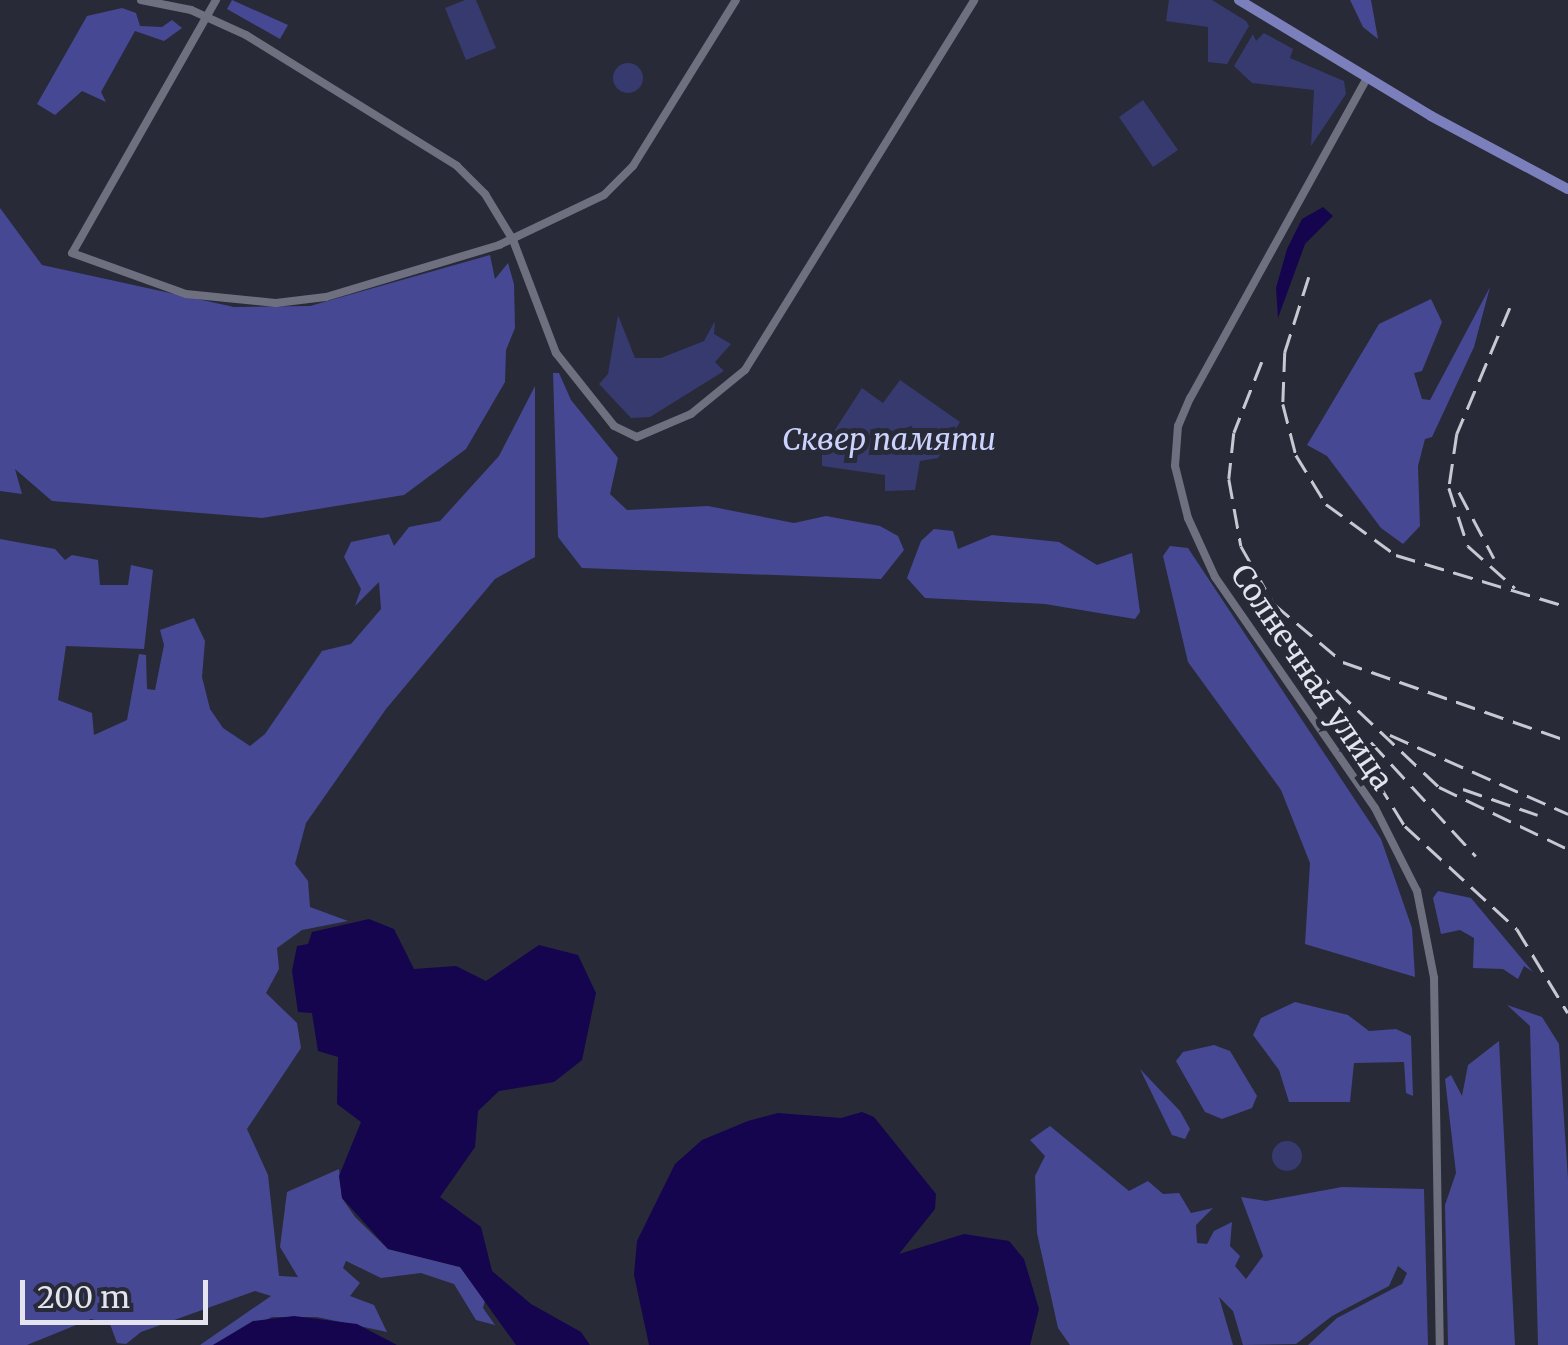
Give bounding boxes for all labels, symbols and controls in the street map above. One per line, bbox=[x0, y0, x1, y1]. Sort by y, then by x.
park label: Сквер памяти bbox=[782, 421, 996, 457]
street label: Солнечная улица bbox=[1223, 558, 1401, 796]
scale bar bbox=[25, 1260, 212, 1322]
text: 200 m bbox=[37, 1278, 130, 1316]

